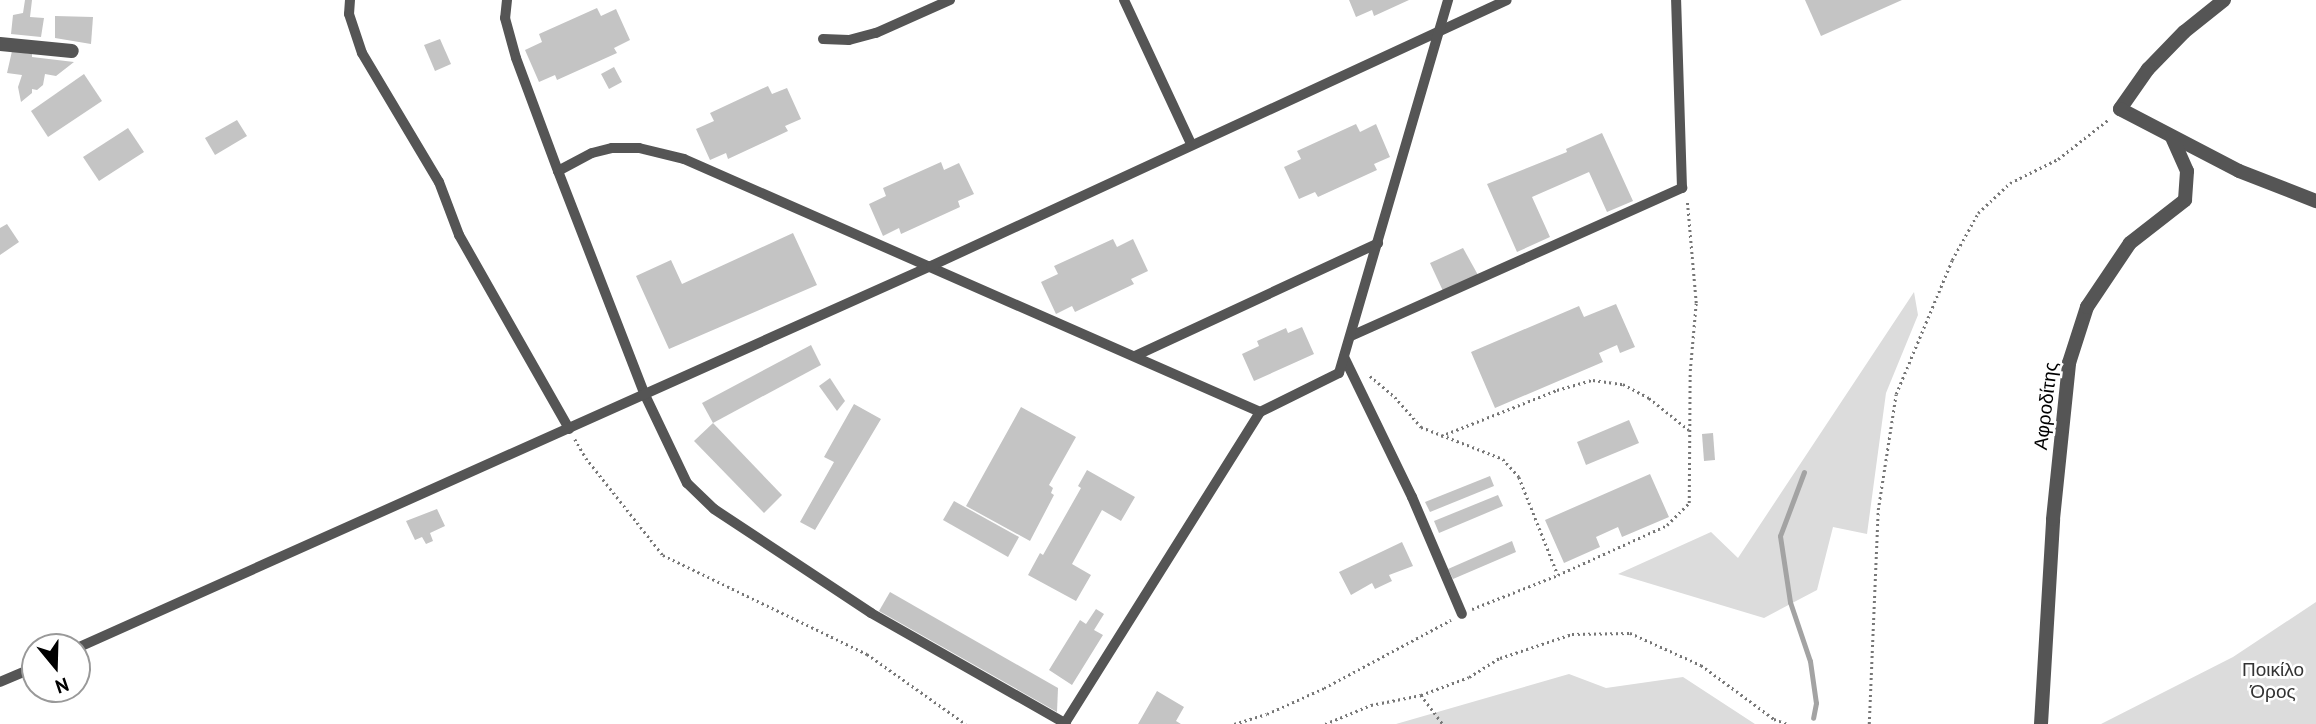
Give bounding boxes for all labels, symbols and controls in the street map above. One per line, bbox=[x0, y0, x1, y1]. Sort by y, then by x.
street label: Αφροδίτης bbox=[2029, 361, 2063, 451]
north arrow bbox=[21, 633, 91, 703]
park label: Ποικίλο Όρος bbox=[2242, 659, 2304, 703]
text: N bbox=[52, 673, 72, 699]

